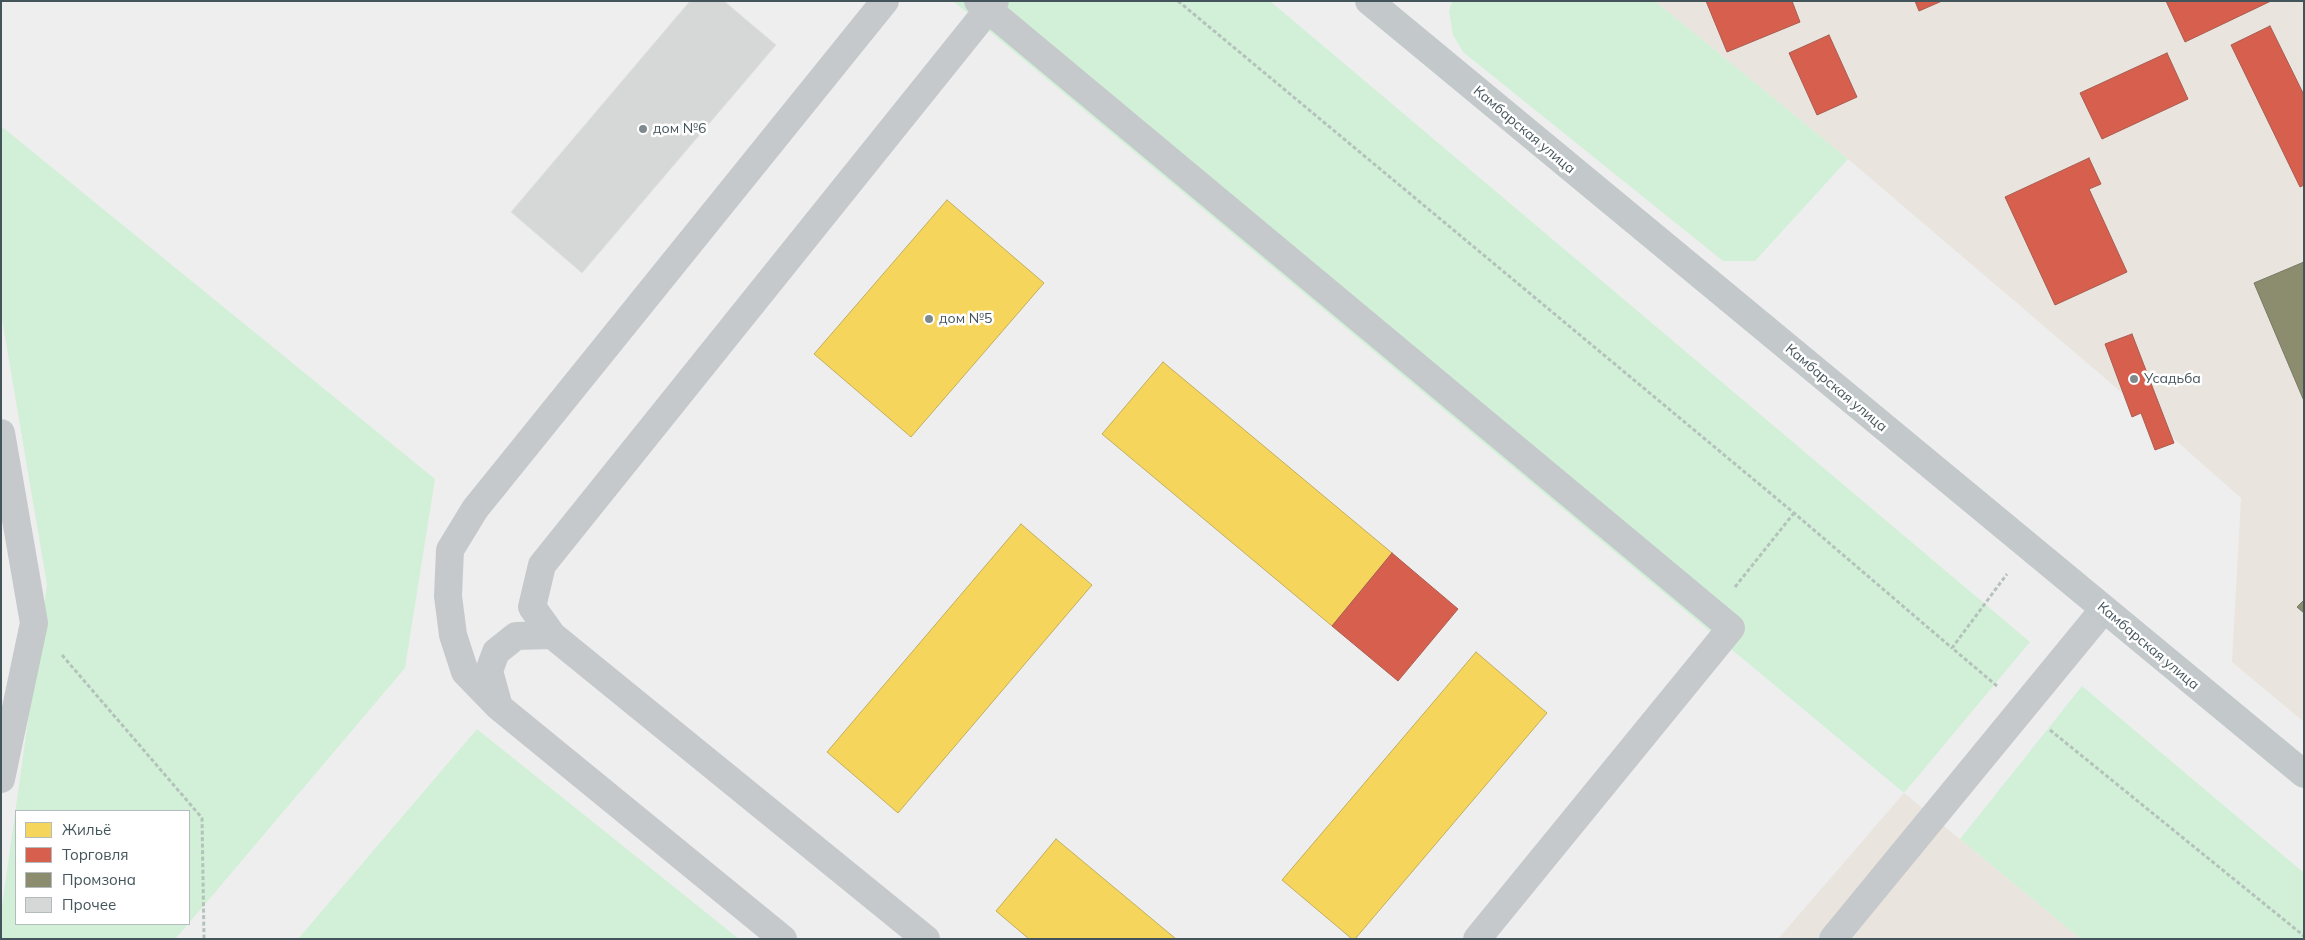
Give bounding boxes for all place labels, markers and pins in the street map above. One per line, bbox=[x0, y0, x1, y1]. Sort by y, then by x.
place label: дом №6 bbox=[653, 121, 706, 137]
marker: дом №6 bbox=[637, 123, 649, 135]
place label: дом №5 bbox=[939, 311, 992, 327]
marker: дом №5 bbox=[923, 313, 935, 325]
place label: Усадьба bbox=[2144, 371, 2201, 387]
marker: Усадьба bbox=[2128, 373, 2140, 385]

